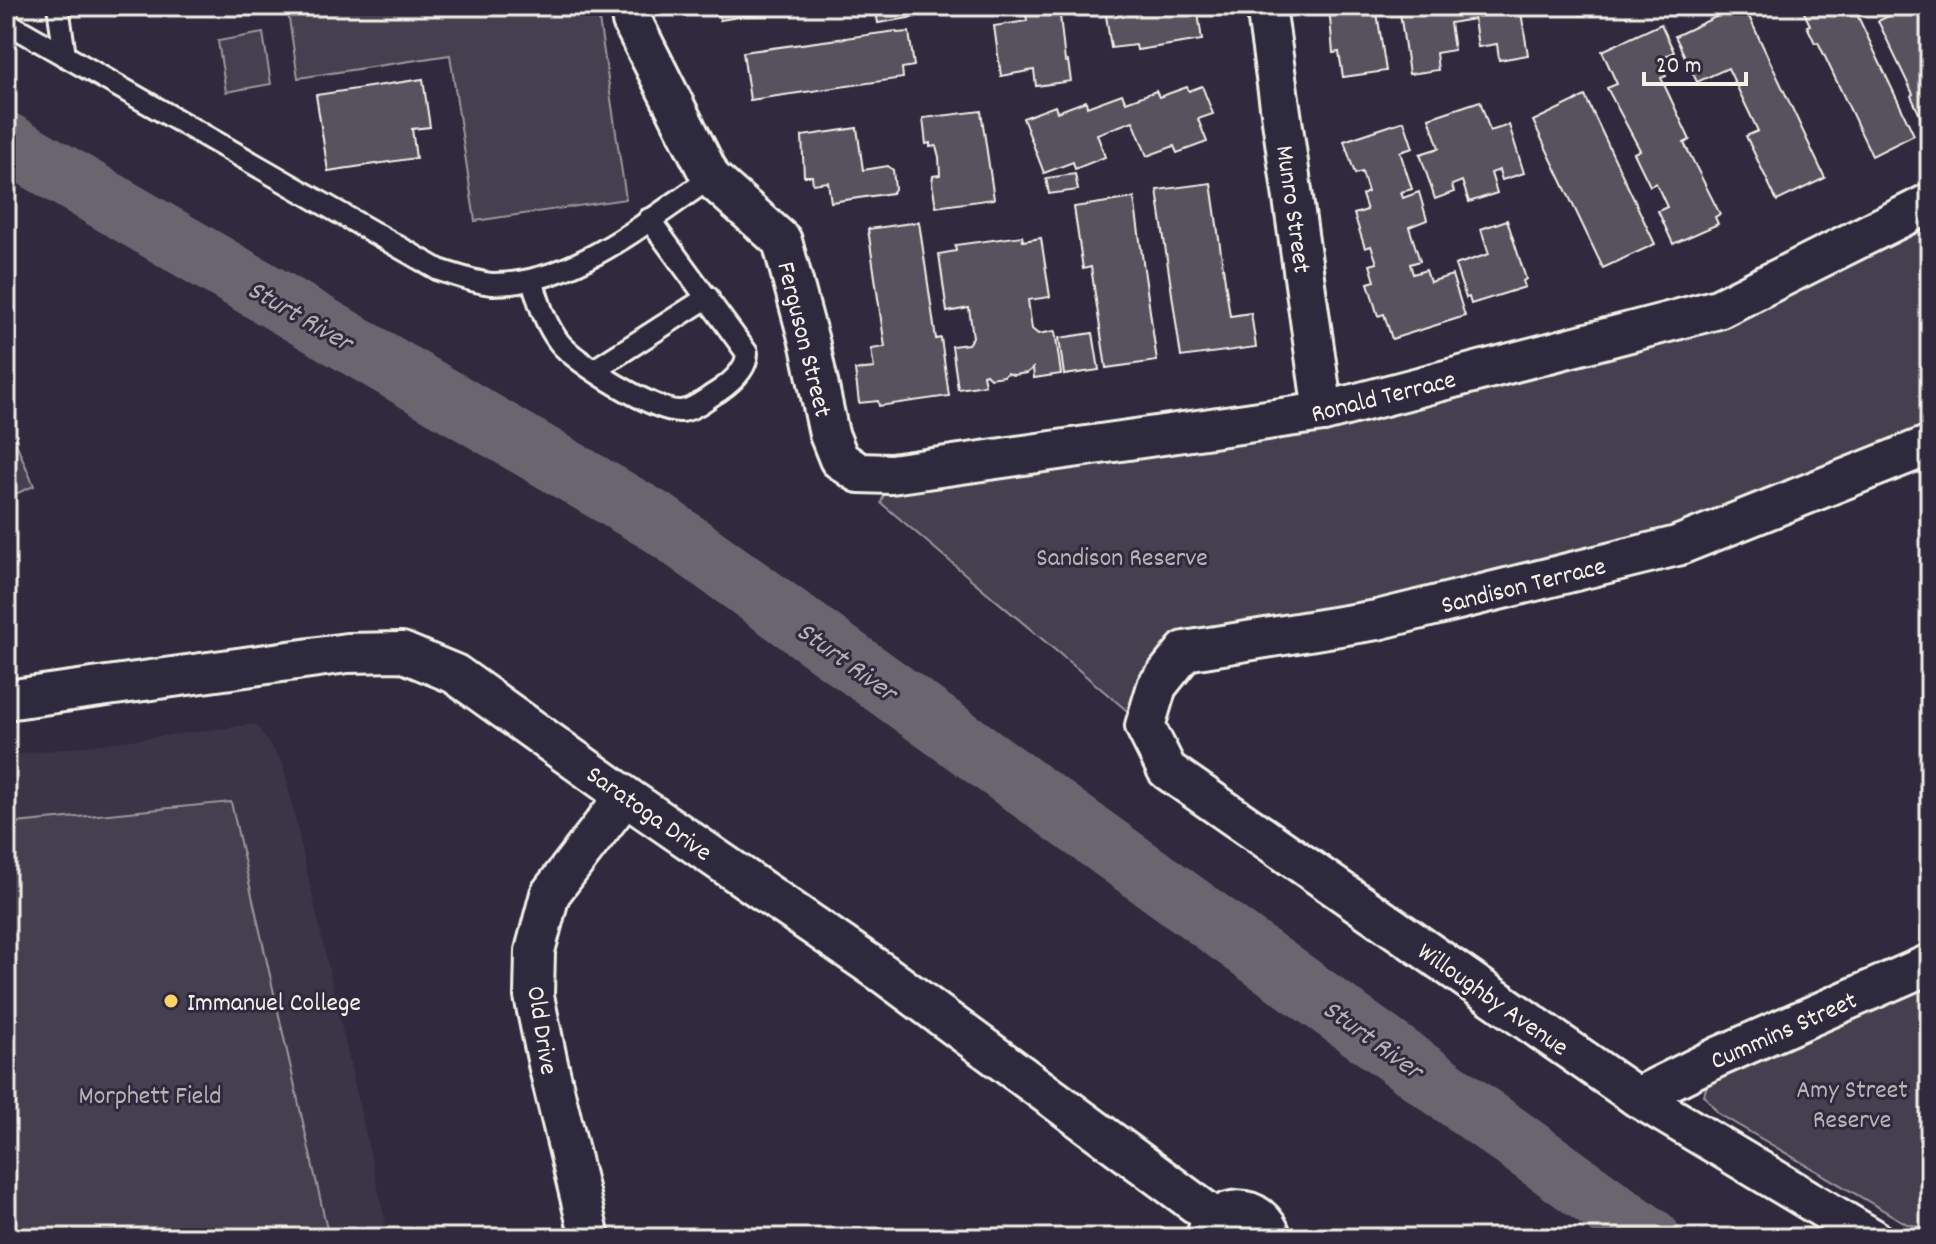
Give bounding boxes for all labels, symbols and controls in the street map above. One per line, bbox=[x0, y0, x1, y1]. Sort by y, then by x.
scale bar bbox=[1644, 36, 1746, 86]
text: 20 m bbox=[1656, 50, 1702, 84]
street label: Munro Street bbox=[1264, 143, 1319, 276]
street label: Ferguson Street bbox=[765, 258, 840, 422]
water label: Sturt River bbox=[239, 272, 361, 366]
street label: Ronald Terrace bbox=[1308, 363, 1460, 434]
park label: Sandison Reserve bbox=[1036, 541, 1208, 578]
street label: Sandison Terrace bbox=[1438, 549, 1610, 626]
water label: Sturt River bbox=[787, 614, 906, 716]
street label: Saratoga Drive bbox=[577, 758, 719, 872]
street label: Willoughby Avenue bbox=[1409, 935, 1575, 1067]
street label: Cummins Street bbox=[1705, 983, 1864, 1081]
street label: Old Drive bbox=[515, 984, 566, 1078]
place label: Immanuel College bbox=[187, 986, 361, 1023]
marker: Immanuel College bbox=[162, 992, 180, 1010]
water label: Sturt River bbox=[1313, 992, 1432, 1094]
park label: Amy Street Reserve bbox=[1796, 1073, 1908, 1140]
park label: Morphett Field bbox=[78, 1079, 222, 1116]

